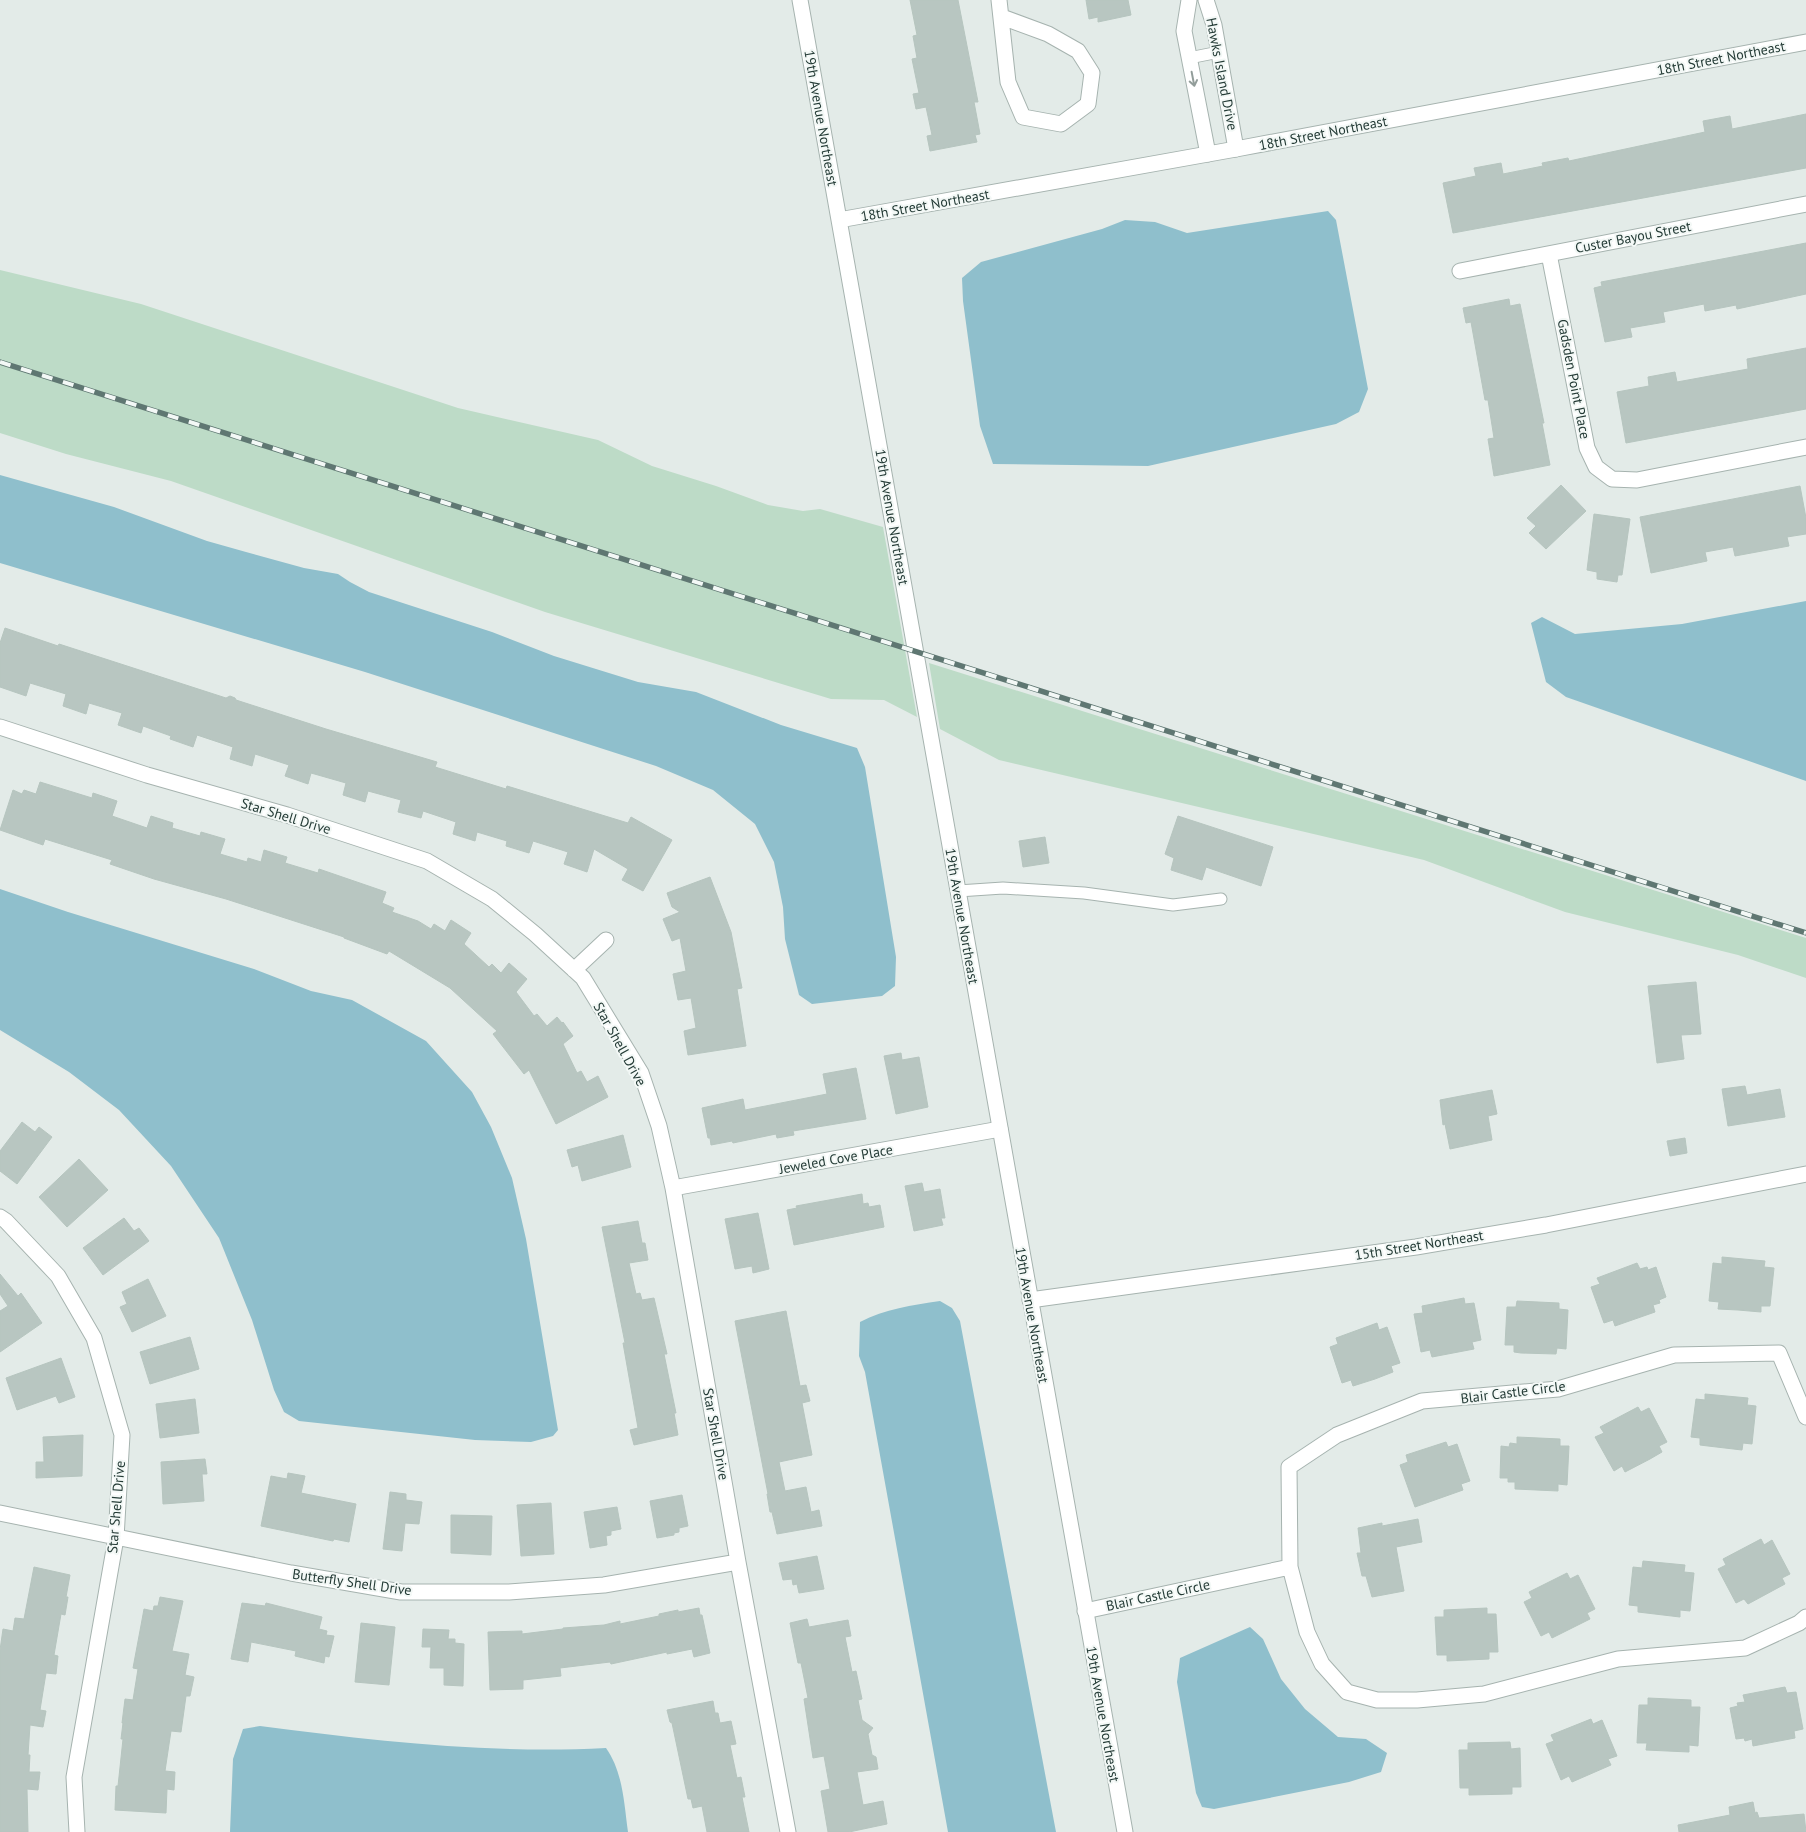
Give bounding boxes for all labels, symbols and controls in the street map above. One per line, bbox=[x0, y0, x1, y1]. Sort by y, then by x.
street label: Hawks Island Drive bbox=[1202, 16, 1242, 132]
street label: 18th Street Northeast bbox=[1655, 37, 1787, 79]
street label: 19th Avenue Northeast bbox=[800, 49, 842, 188]
one-way arrow bbox=[1189, 71, 1199, 87]
street label: 18th Street Northeast bbox=[1257, 112, 1389, 154]
street label: 18th Street Northeast bbox=[859, 185, 991, 225]
street label: Custer Bayou Street bbox=[1574, 217, 1693, 257]
street label: Gadsden Point Place bbox=[1554, 318, 1594, 440]
street label: 19th Avenue Northeast bbox=[871, 448, 913, 587]
street label: Star Shell Drive bbox=[239, 794, 333, 838]
street label: 19th Avenue Northeast bbox=[941, 847, 983, 986]
street label: Star Shell Drive bbox=[590, 999, 650, 1089]
street label: Jeweled Cove Place bbox=[777, 1140, 894, 1178]
street label: 15th Street Northeast bbox=[1353, 1226, 1485, 1264]
street label: 19th Avenue Northeast bbox=[1011, 1246, 1053, 1385]
street label: Blair Castle Circle bbox=[1459, 1377, 1567, 1407]
street label: Star Shell Drive bbox=[699, 1387, 733, 1481]
street label: Star Shell Drive bbox=[103, 1460, 129, 1554]
street label: Butterfly Shell Drive bbox=[291, 1565, 413, 1599]
street label: Blair Castle Circle bbox=[1104, 1575, 1212, 1615]
street label: 19th Avenue Northeast bbox=[1082, 1645, 1124, 1784]

